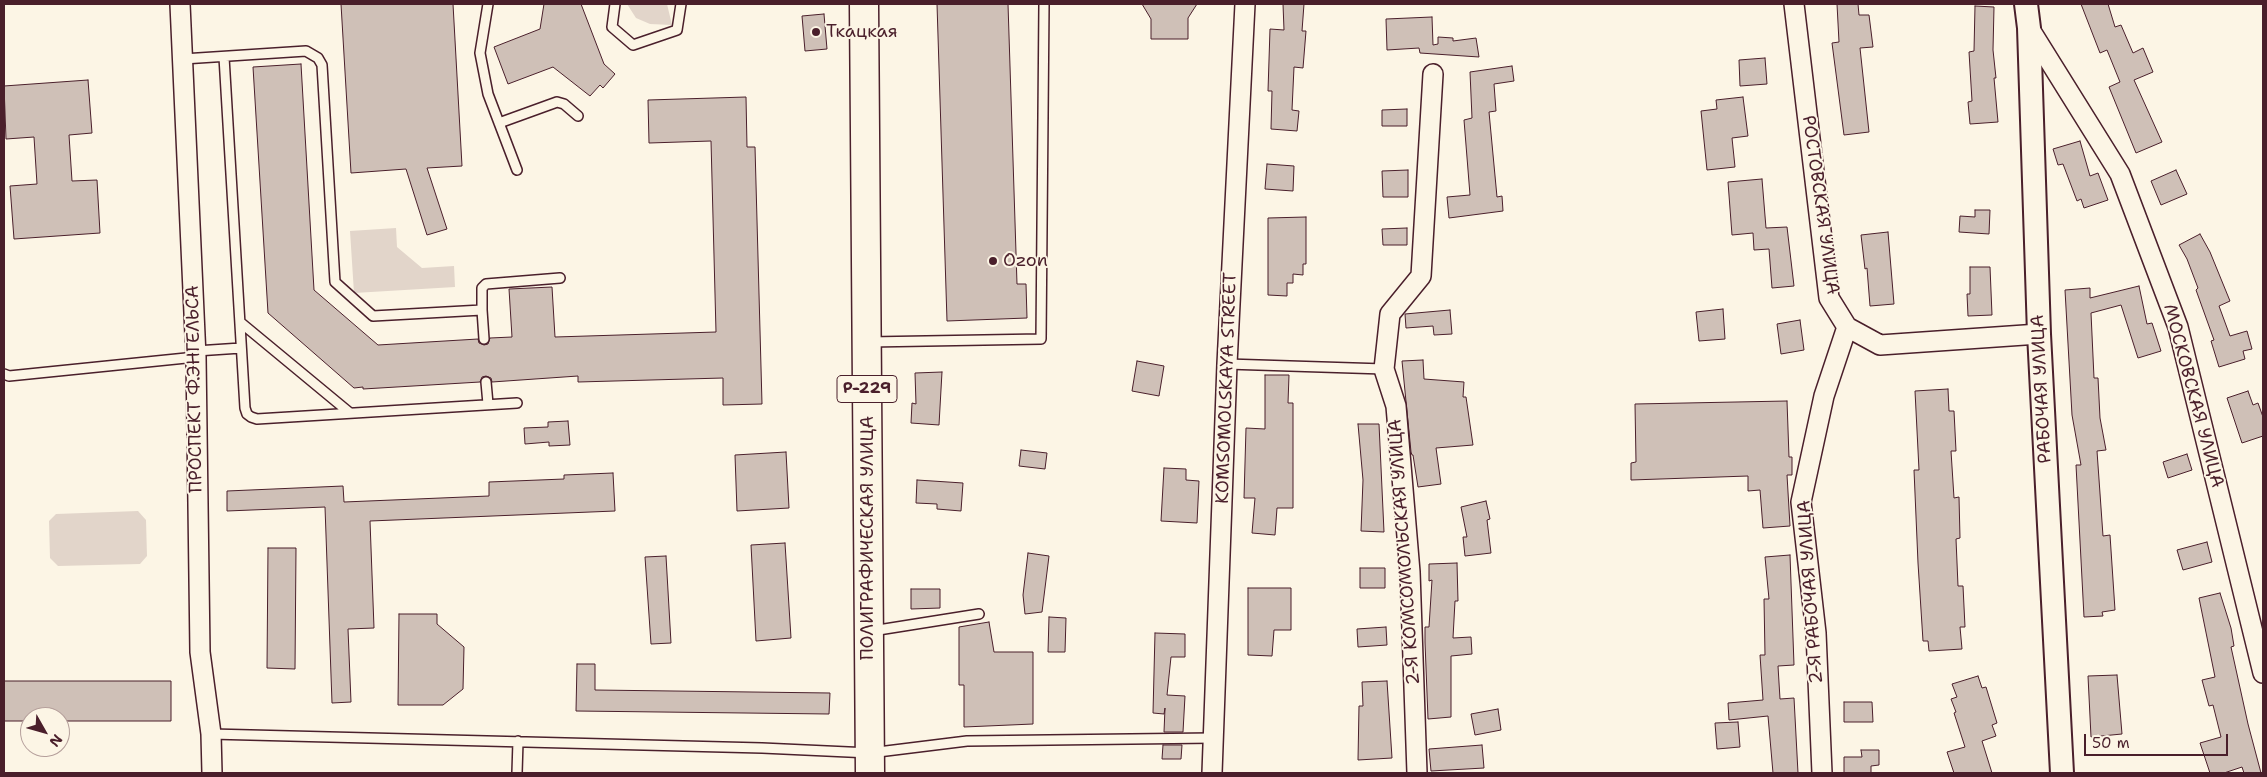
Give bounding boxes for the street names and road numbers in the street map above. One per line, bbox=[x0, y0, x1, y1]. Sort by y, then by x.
street label: РОСТОВСКАЯ УЛИЦА bbox=[1797, 114, 1843, 296]
street label: KOMSOMOLSKAYA STREET bbox=[1212, 272, 1242, 504]
street label: ПРОСПЕКТ Ф.ЭНГЕЛЬСА bbox=[182, 285, 208, 493]
street label: МОСКОВСКАЯ УЛИЦА bbox=[2158, 302, 2228, 490]
street label: РАБОЧАЯ УЛИЦА bbox=[2027, 314, 2057, 464]
road number: Р-229 bbox=[837, 376, 897, 402]
street label: ПОЛИГРАФИЧЕСКАЯ УЛИЦА bbox=[857, 416, 879, 660]
street label: 2-Я КОМСОМОЛЬСКАЯ УЛИЦА bbox=[1385, 418, 1425, 686]
street label: 2-Я РАБОЧАЯ УЛИЦА bbox=[1794, 499, 1828, 685]

